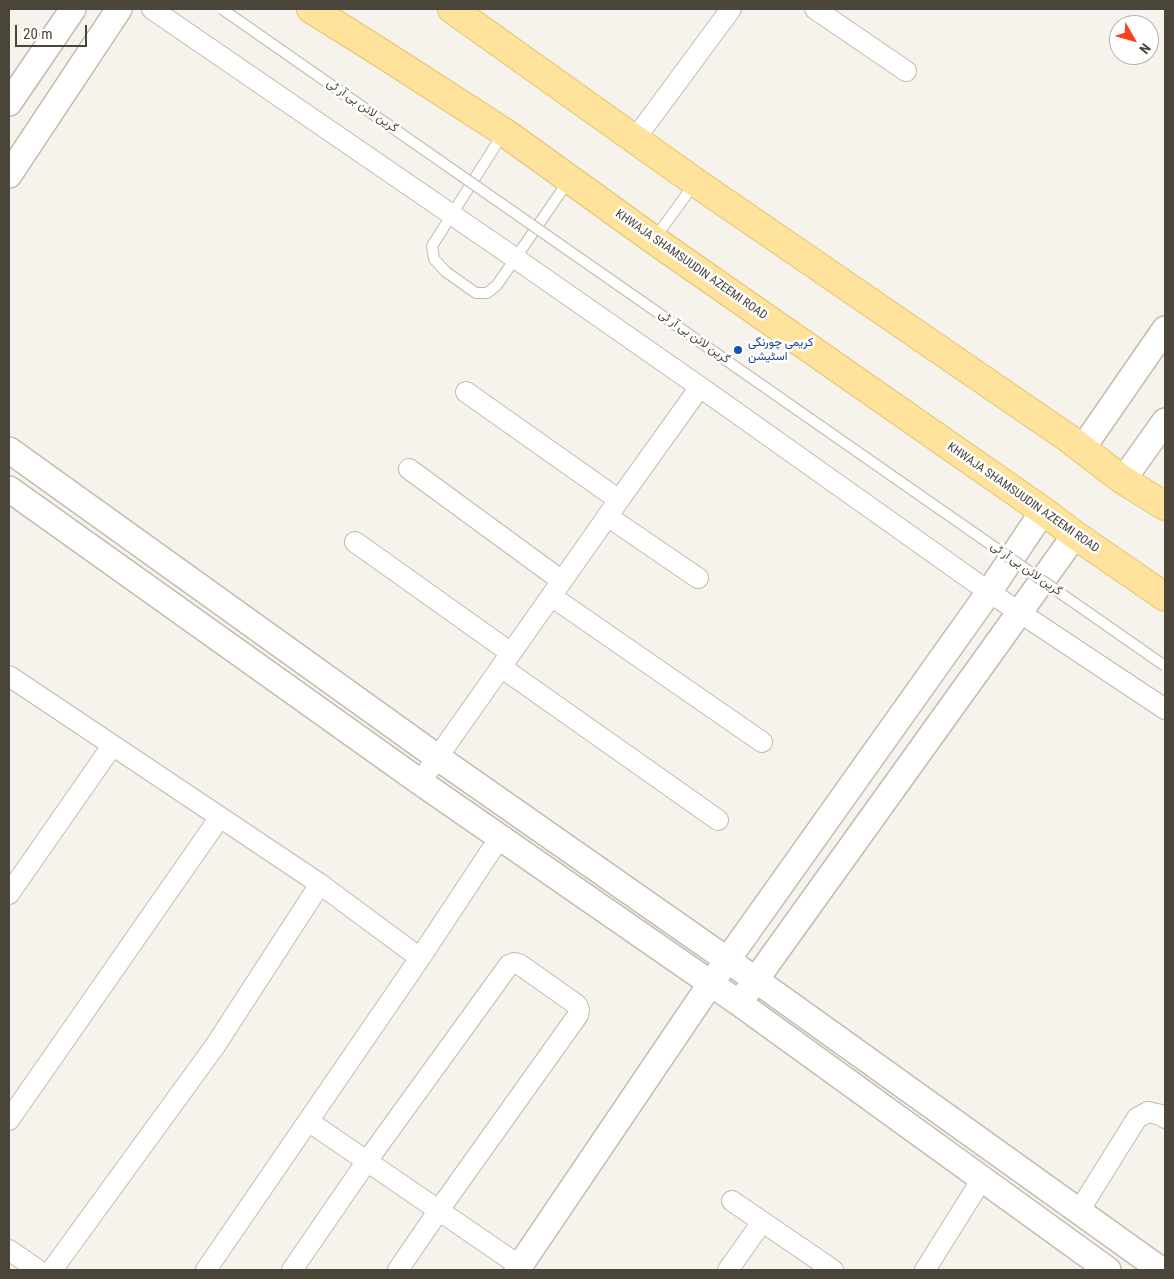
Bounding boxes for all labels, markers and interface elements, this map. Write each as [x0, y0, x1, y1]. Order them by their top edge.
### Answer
scale bar [18, 15, 90, 47]
north arrow [1109, 15, 1159, 65]
text: 20 m [23, 25, 53, 43]
text: N [1136, 40, 1154, 57]
street label: گرین لائن بی آر ٹی [324, 76, 400, 136]
street label: KHWAJA SHAMSUUDIN AZEEMI ROAD [612, 207, 770, 323]
street label: گرین لائن بی آر ٹی [656, 307, 732, 367]
place label: کریمی چورنگی اسٹیشن [748, 336, 813, 364]
marker: کریمی چورنگی اسٹیشن [732, 344, 744, 356]
street label: KHWAJA SHAMSUUDIN AZEEMI ROAD [944, 440, 1102, 556]
street label: گرین لائن بی آر ٹی [988, 539, 1064, 599]

